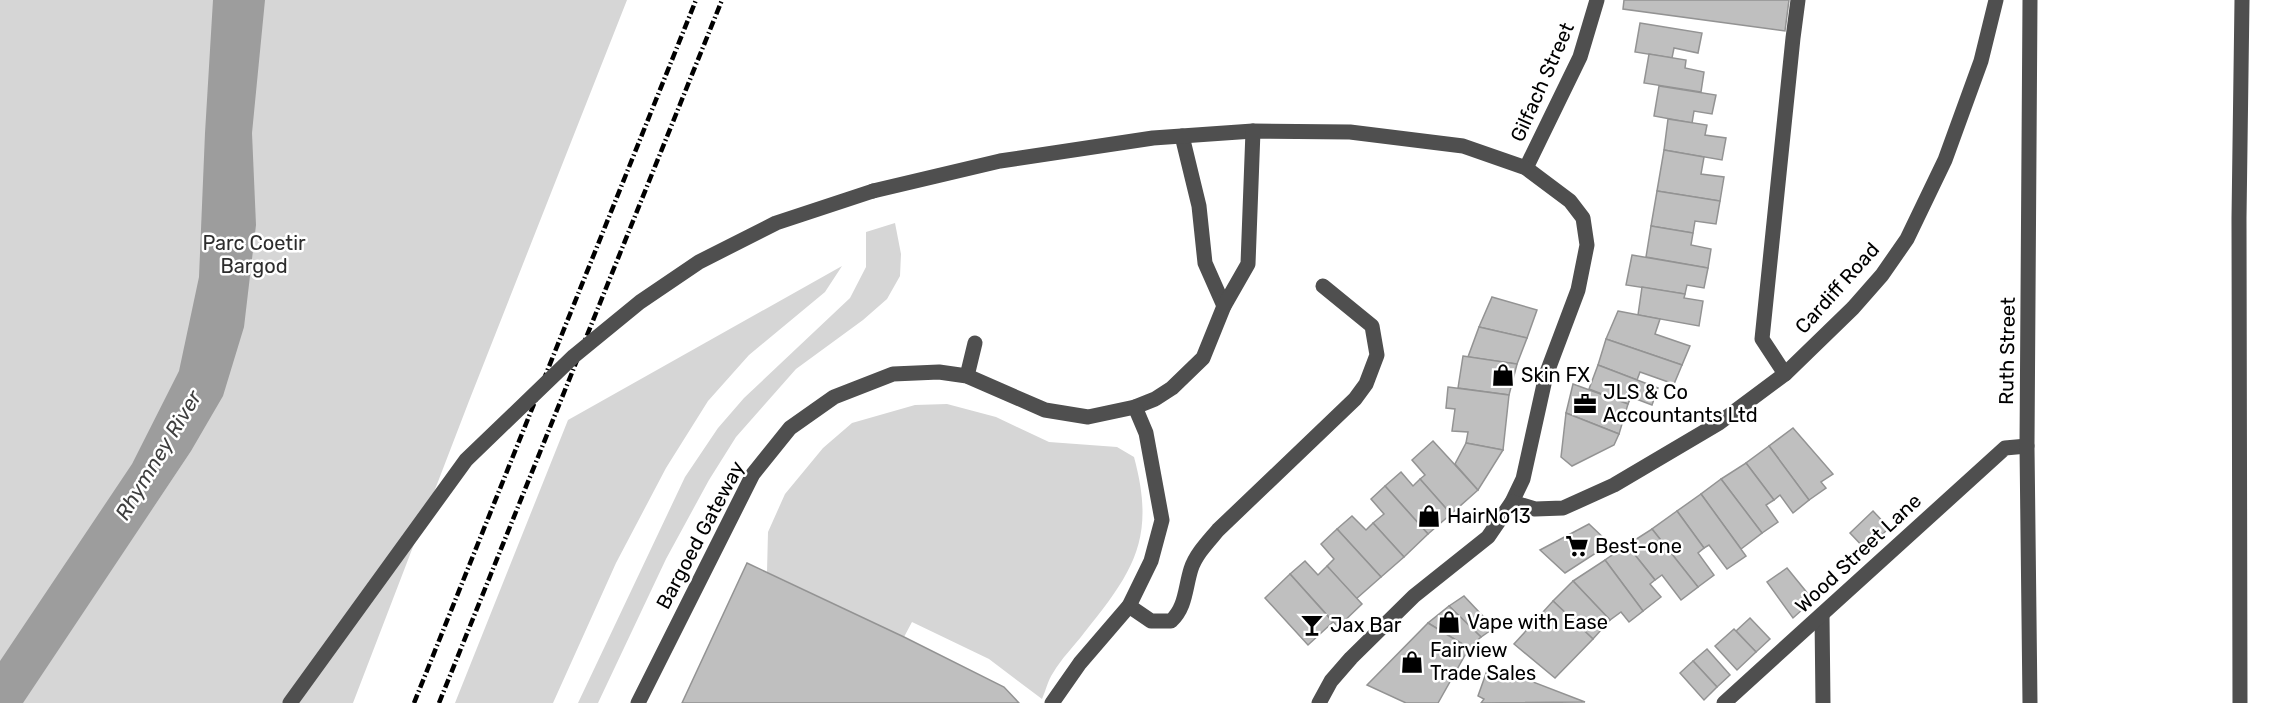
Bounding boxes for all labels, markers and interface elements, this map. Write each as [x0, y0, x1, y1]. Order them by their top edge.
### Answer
street label: Gilfach Street [1505, 19, 1579, 145]
park label: Parc Coetir Bargod [202, 231, 306, 278]
street label: Cardiff Road [1790, 238, 1884, 338]
street label: Ruth Street [1994, 297, 2020, 405]
shop icon: Skin FX [1490, 362, 1516, 388]
place label: Skin FX [1521, 363, 1590, 387]
place label: JLS & Co Accountants Ltd [1603, 380, 1758, 427]
water label: Rhymney River [110, 385, 207, 524]
office icon: JLS & Co Accountants Ltd [1572, 391, 1598, 417]
street label: Bargoed Gateway [651, 457, 749, 613]
street label: Wood Street Lane [1790, 488, 1926, 618]
shop icon: HairNo13 [1416, 503, 1442, 529]
place label: HairNo13 [1447, 504, 1531, 528]
supermarket icon: Best-one [1564, 533, 1590, 559]
place label: Best-one [1595, 534, 1682, 558]
shop icon: Vape with Ease [1436, 609, 1462, 635]
place label: Vape with Ease [1467, 610, 1608, 634]
bar icon: Jax Bar [1299, 612, 1325, 638]
place label: Jax Bar [1330, 613, 1402, 637]
place label: Fairview Trade Sales [1430, 638, 1536, 685]
shop icon: Fairview Trade Sales [1399, 649, 1425, 675]

